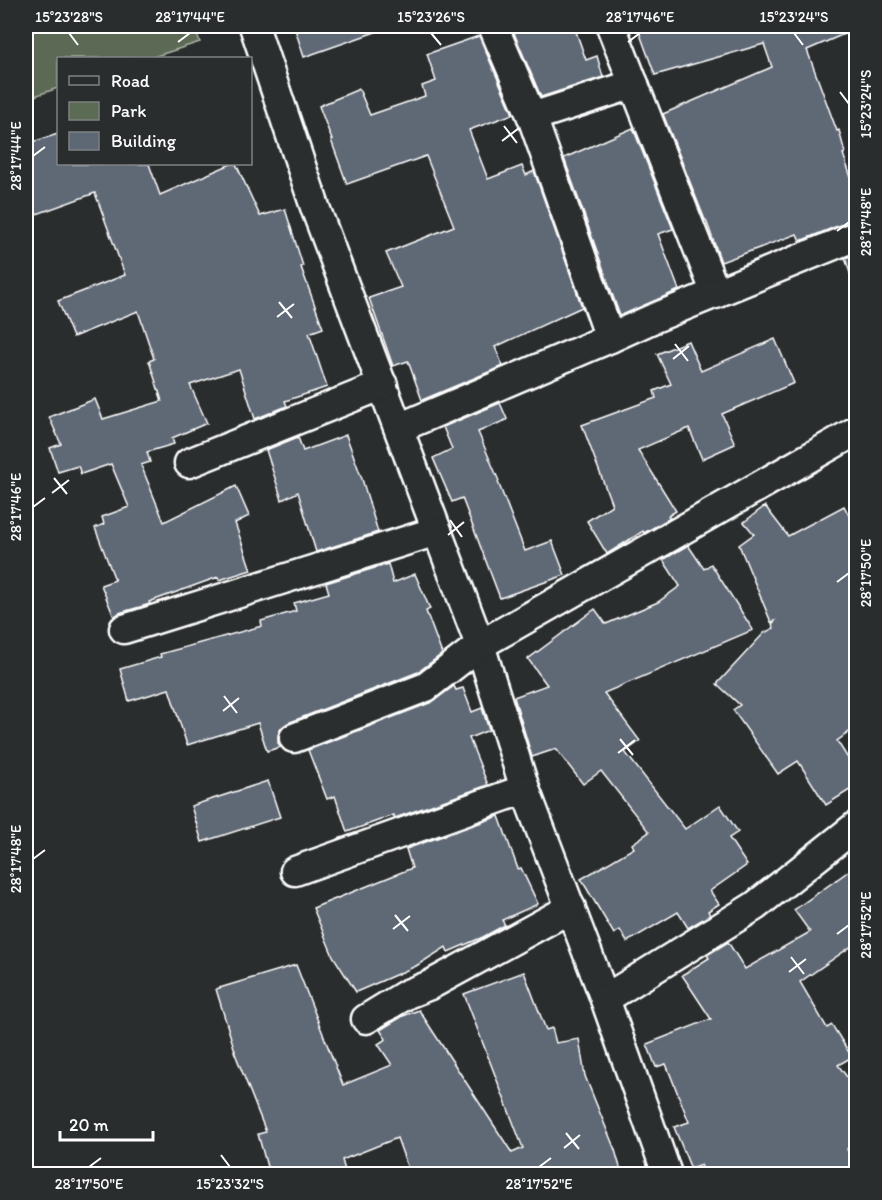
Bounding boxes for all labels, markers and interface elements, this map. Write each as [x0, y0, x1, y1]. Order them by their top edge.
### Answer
text: 15°23'28"S [35, 8, 103, 26]
text: 28°17'44"E [155, 8, 225, 26]
text: 15°23'26"S [397, 8, 465, 26]
text: 28°17'46"E [606, 8, 674, 26]
text: 15°23'24"S [760, 8, 828, 26]
legend [57, 57, 252, 165]
text: Road [111, 70, 150, 92]
text: 15°23'24"S [857, 70, 875, 138]
text: Park [111, 100, 146, 122]
text: 28°17'44"E [7, 121, 25, 191]
text: Building [111, 130, 177, 152]
text: 28°17'48"E [857, 188, 875, 256]
text: 28°17'46"E [7, 473, 25, 541]
text: 28°17'50"E [857, 539, 875, 607]
text: 28°17'48"E [7, 825, 25, 893]
text: 28°17'52"E [857, 891, 875, 959]
scale bar [60, 1104, 153, 1142]
text: 20 m [69, 1114, 109, 1136]
text: 28°17'50"E [55, 1175, 123, 1193]
text: 15°23'32"S [196, 1175, 264, 1193]
text: 28°17'52"E [505, 1175, 573, 1193]

